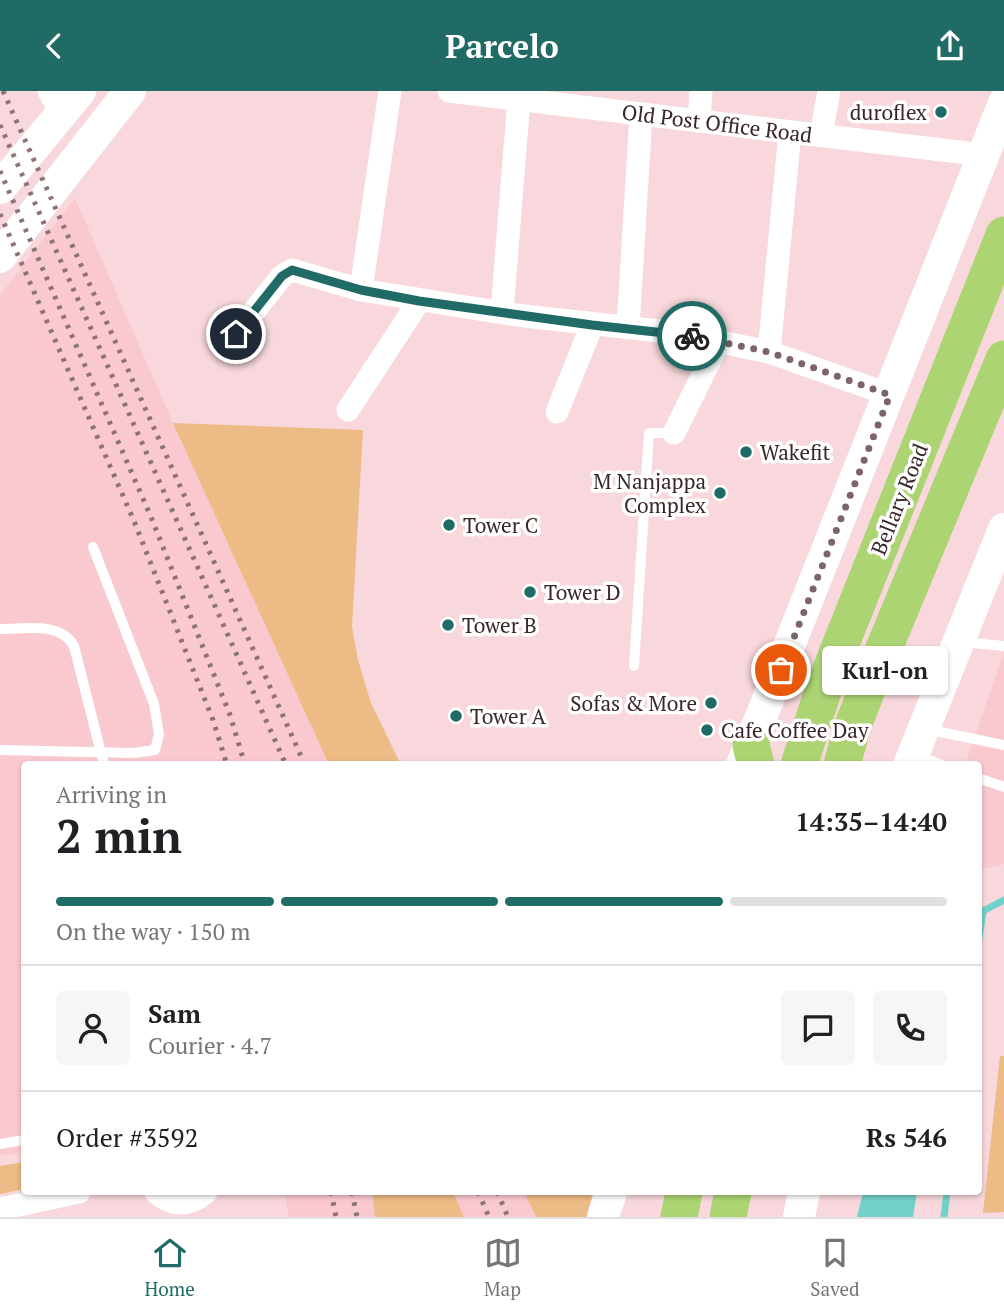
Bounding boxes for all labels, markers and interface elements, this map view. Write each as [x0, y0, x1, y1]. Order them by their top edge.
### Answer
text: Parcelo [445, 25, 559, 67]
icon: back [35, 27, 73, 65]
icon: share [931, 27, 969, 65]
street label: Old Post Office Road [620, 97, 814, 149]
place label: duroflex [850, 98, 927, 126]
marker: duroflex [933, 104, 949, 120]
courier [657, 301, 727, 371]
pin [206, 304, 266, 364]
icon: home [217, 315, 255, 353]
icon: bike [673, 317, 711, 355]
place label: Wakefit [760, 438, 831, 466]
street label: Bellary Road [864, 439, 934, 559]
marker: Wakefit [738, 444, 754, 460]
place label: M Nanjappa Complex [593, 467, 706, 519]
marker: M Nanjappa Complex [712, 485, 728, 501]
place label: Tower C [463, 511, 538, 539]
marker: Tower C [441, 517, 457, 533]
place label: Tower D [544, 578, 621, 606]
marker: Tower D [522, 584, 538, 600]
place label: Tower B [462, 611, 537, 639]
marker: Tower B [440, 617, 456, 633]
pin [751, 640, 811, 700]
callout: Kurl-on [823, 645, 949, 695]
icon: bag [762, 651, 800, 689]
text: Kurl-on [842, 655, 928, 686]
place label: Sofas & More [570, 689, 697, 717]
marker: Sofas & More [703, 695, 719, 711]
place label: Tower A [470, 702, 546, 730]
marker: Tower A [448, 708, 464, 724]
place label: Cafe Coffee Day [721, 716, 869, 744]
marker: Cafe Coffee Day [699, 722, 715, 738]
text: Arriving in [56, 779, 167, 810]
text: 14:35–14:40 [795, 804, 947, 838]
text: 2 min [56, 805, 182, 866]
text: On the way · 150 m [56, 916, 250, 947]
button: person [56, 991, 130, 1065]
button: chat [781, 991, 855, 1065]
button: phone [873, 991, 947, 1065]
text: Sam [148, 996, 201, 1030]
text: Courier · 4.7 [148, 1030, 272, 1061]
text: Order #3592 [56, 1120, 198, 1154]
text: Rs 546 [866, 1120, 947, 1154]
tab: Home [144, 1234, 195, 1301]
tab: Map [484, 1234, 522, 1301]
tab: Saved [810, 1234, 860, 1301]

